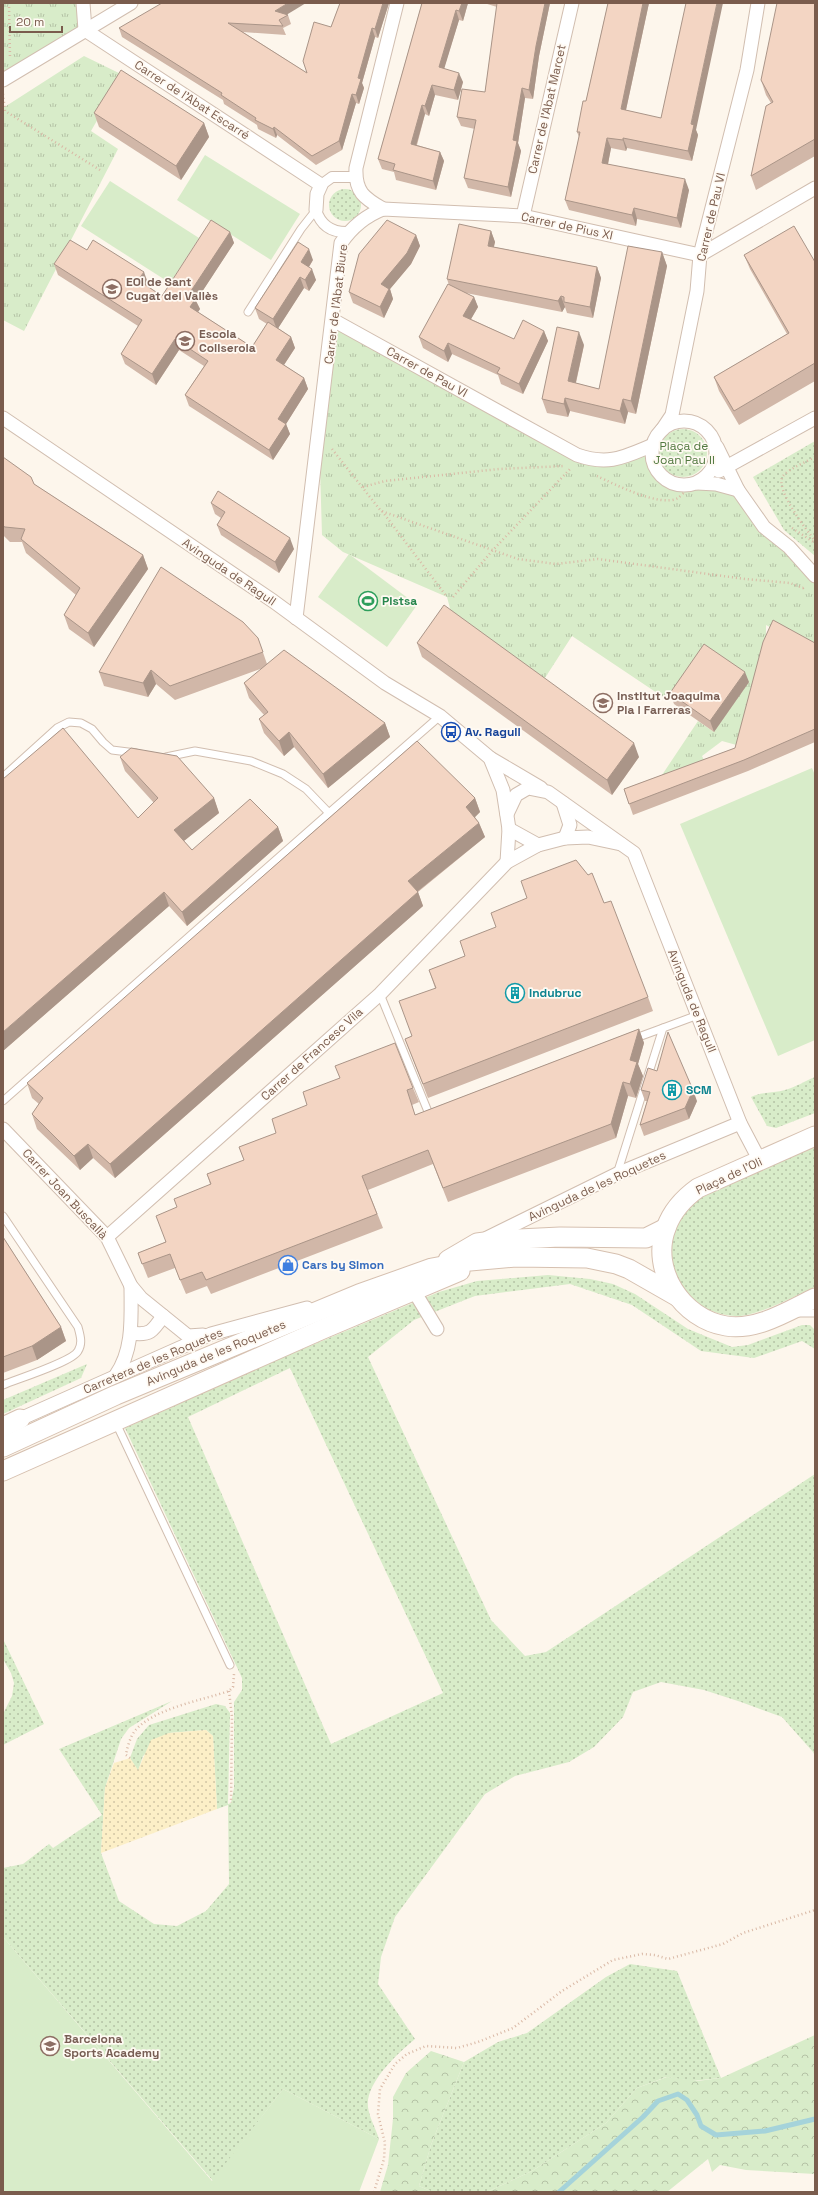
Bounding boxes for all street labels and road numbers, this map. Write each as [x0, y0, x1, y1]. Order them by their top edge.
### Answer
street label: Carrer de l'Abat Marcet [524, 43, 570, 175]
street label: Carrer de l'Abat Escarré [131, 57, 253, 143]
street label: Carrer de Pau VI [693, 171, 729, 263]
street label: Carrer de Pius XI [520, 208, 614, 244]
street label: Carrer de l'Abat Biure [321, 243, 351, 365]
street label: Carrer de Pau VI [384, 343, 470, 401]
street label: Avinguda de Ragull [179, 535, 279, 609]
street label: Avinguda de Ragull [664, 947, 720, 1055]
street label: Carrer de Francesc Vila [258, 1004, 366, 1104]
street label: Carrer Joan Buscallà [19, 1145, 111, 1243]
street label: Avinguda de les Roquetes [526, 1147, 668, 1225]
street label: Plaça de l'Oli [693, 1154, 765, 1198]
street label: Avinguda de les Roquetes [144, 1316, 288, 1390]
street label: Carretera de les Roquetes [81, 1324, 225, 1398]

